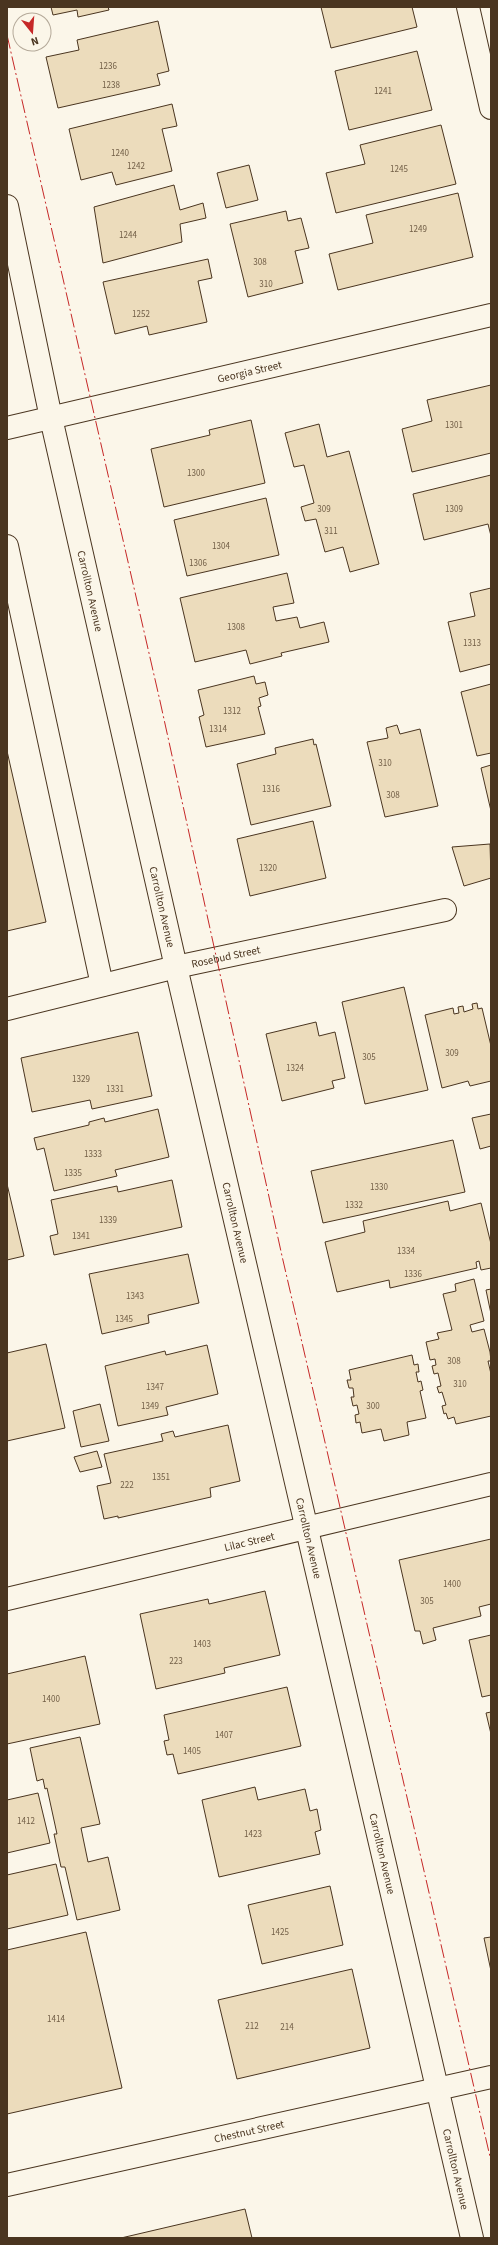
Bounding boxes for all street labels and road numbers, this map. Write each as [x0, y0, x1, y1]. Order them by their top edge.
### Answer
street label: Georgia Street [216, 357, 284, 387]
street label: Carrollton Avenue [73, 549, 107, 634]
street label: Carrollton Avenue [145, 865, 178, 950]
street label: Rosebud Street [190, 942, 262, 972]
street label: Carrollton Avenue [218, 1181, 252, 1265]
street label: Carrollton Avenue [292, 1496, 325, 1581]
street label: Lilac Street [223, 1529, 276, 1555]
street label: Carrollton Avenue [365, 1812, 399, 1896]
street label: Chestnut Street [213, 2116, 286, 2147]
street label: Carrollton Avenue [439, 2127, 472, 2212]

